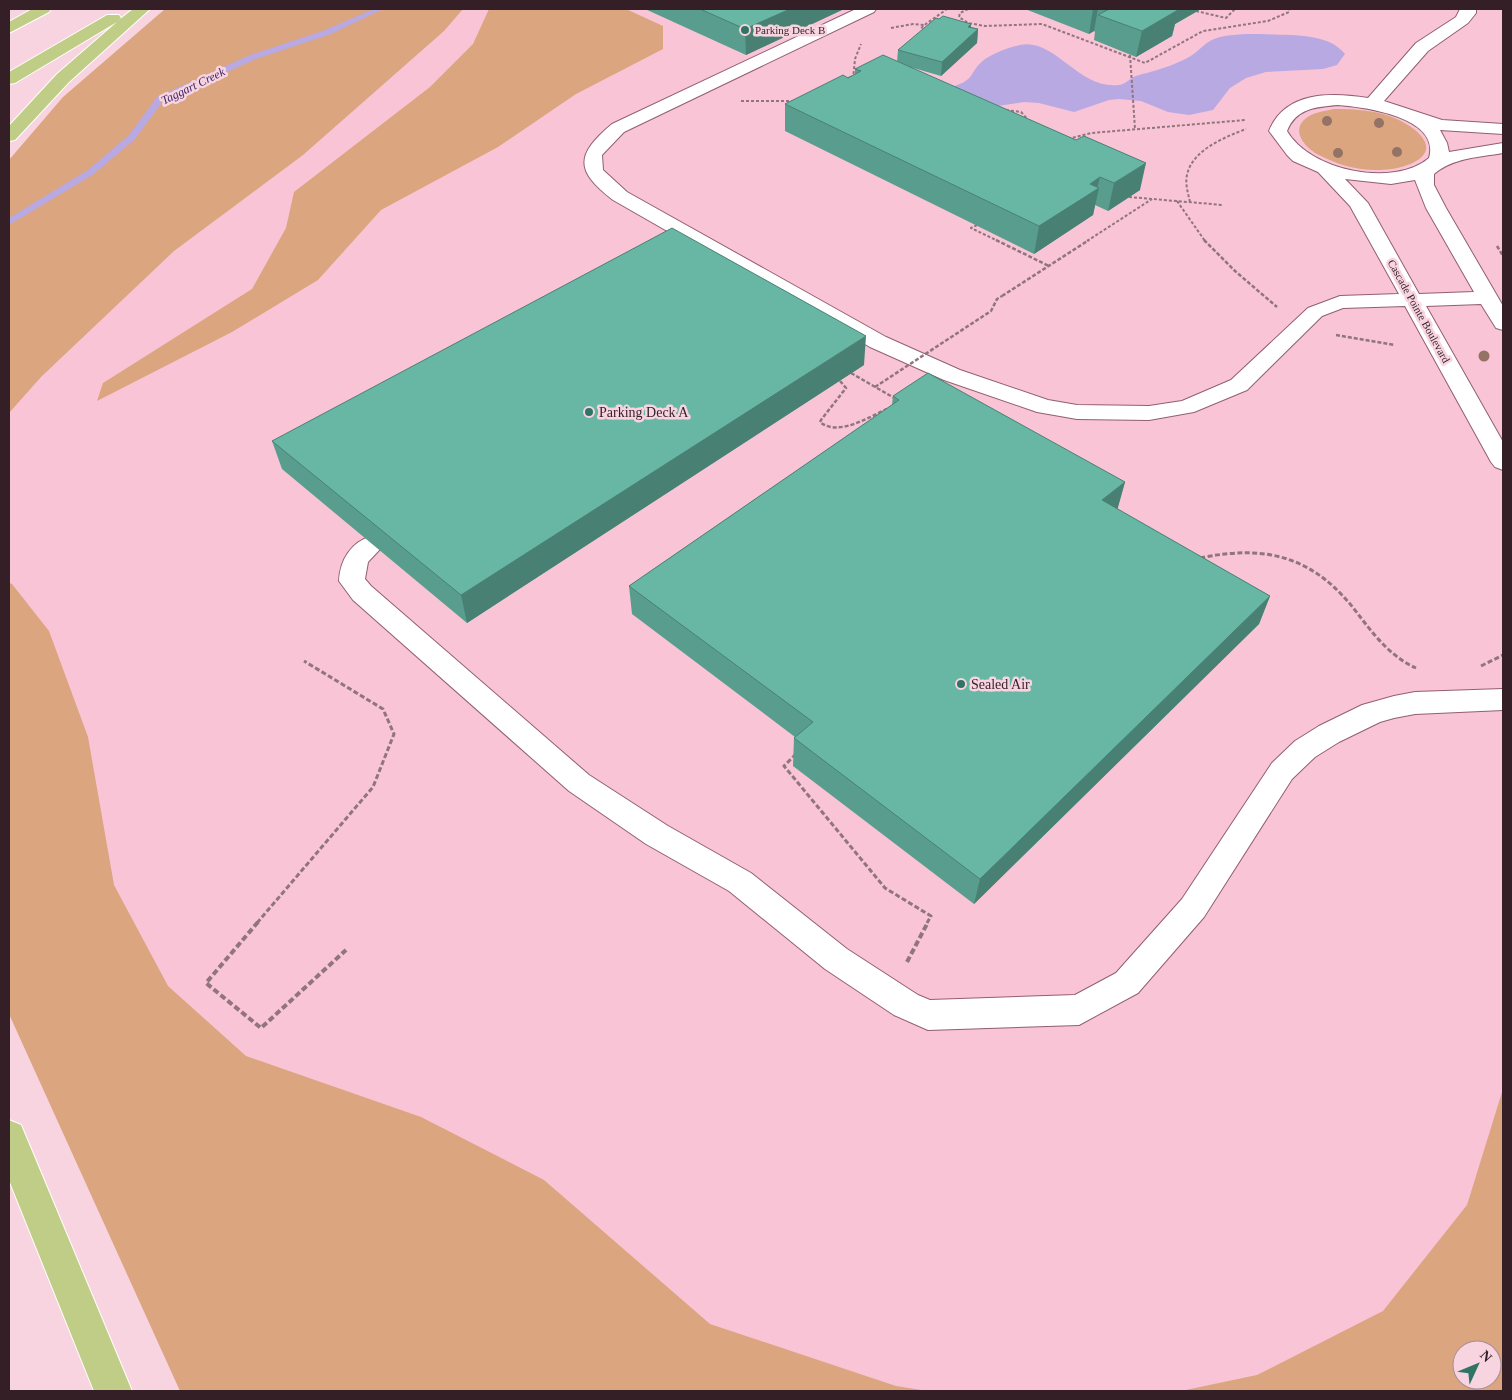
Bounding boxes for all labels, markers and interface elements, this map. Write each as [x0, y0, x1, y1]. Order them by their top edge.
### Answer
marker: Parking Deck B [739, 24, 751, 36]
place label: Parking Deck B [755, 24, 825, 36]
water label: Taggart Creek [159, 64, 228, 107]
street label: Cascade Pointe Boulevard [1386, 257, 1453, 365]
place label: Parking Deck A [599, 405, 689, 420]
marker: Parking Deck A [583, 406, 595, 418]
place label: Sealed Air [971, 677, 1030, 692]
marker: Sealed Air [955, 678, 967, 690]
north arrow [1452, 1340, 1502, 1390]
text: N [1477, 1347, 1495, 1365]

